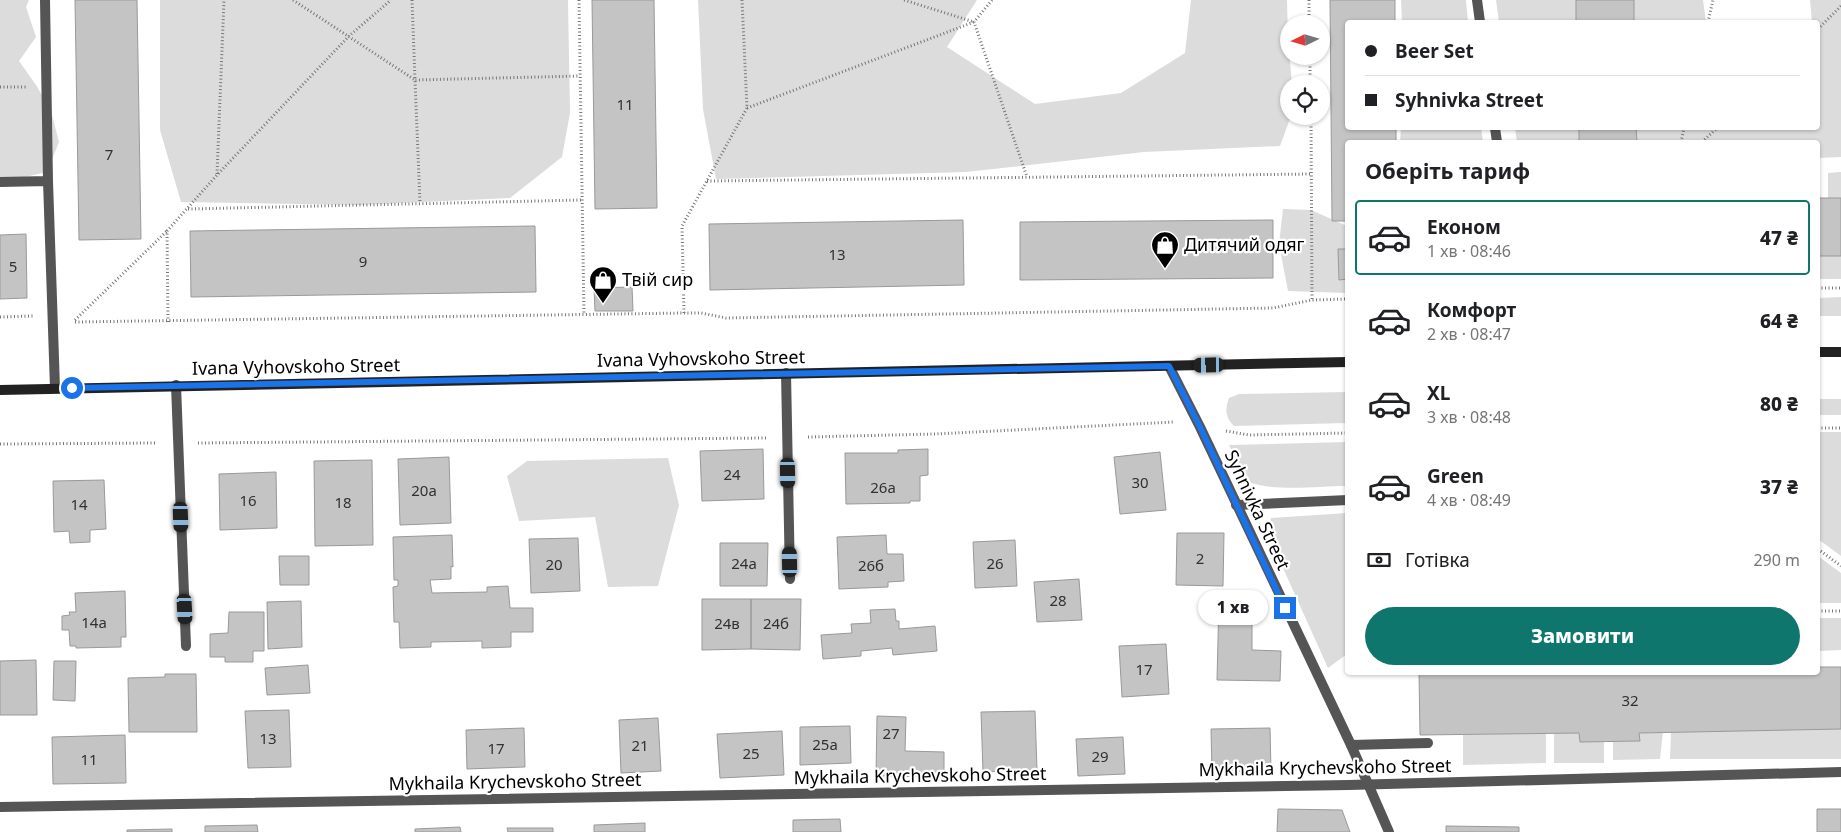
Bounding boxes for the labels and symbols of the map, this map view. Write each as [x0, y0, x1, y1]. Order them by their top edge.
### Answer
north arrow [1280, 15, 1330, 65]
house number: 11 [616, 94, 634, 114]
house number: 7 [105, 144, 113, 164]
shop icon: Дитячий одяг [1150, 230, 1180, 269]
place label: Дитячий одяг [1184, 232, 1305, 256]
house number: 13 [828, 244, 846, 264]
house number: 9 [359, 251, 367, 271]
house number: 5 [9, 256, 17, 276]
shop icon: Твій сир [588, 265, 618, 304]
place label: Твій сир [622, 267, 693, 291]
street label: Ivana Vyhovskoho Street [597, 344, 806, 372]
street label: Ivana Vyhovskoho Street [192, 352, 401, 380]
car [1193, 357, 1224, 373]
route start [61, 377, 83, 399]
street label: Syhnivka Street [1220, 446, 1296, 574]
car [780, 458, 795, 488]
house number: 24 [723, 464, 741, 484]
house number: 30 [1131, 472, 1149, 492]
house number: 26а [870, 477, 896, 497]
house number: 20а [411, 480, 437, 500]
house number: 16 [239, 490, 257, 510]
house number: 18 [334, 492, 352, 512]
house number: 14 [70, 494, 88, 514]
car [172, 502, 189, 532]
car [782, 547, 797, 577]
house number: 2 [1196, 548, 1204, 568]
house number: 24а [731, 553, 757, 573]
house number: 26 [986, 553, 1004, 573]
house number: 20 [545, 554, 563, 574]
house number: 26б [858, 555, 884, 575]
house number: 28 [1049, 590, 1067, 610]
callout: 1 хв [1198, 590, 1268, 626]
car [176, 594, 193, 624]
route end [1274, 597, 1296, 619]
house number: 14а [81, 612, 107, 632]
house number: 24в [714, 613, 740, 633]
house number: 24б [763, 613, 789, 633]
house number: 17 [1135, 659, 1153, 679]
house number: 32 [1621, 690, 1639, 710]
house number: 27 [882, 723, 900, 743]
house number: 13 [259, 728, 277, 748]
house number: 25а [812, 734, 838, 754]
house number: 21 [631, 735, 649, 755]
house number: 17 [487, 738, 505, 758]
house number: 25 [742, 743, 760, 763]
house number: 29 [1091, 746, 1109, 766]
house number: 11 [80, 749, 98, 769]
street label: Mykhaila Krychevskoho Street [1198, 753, 1452, 781]
street label: Mykhaila Krychevskoho Street [793, 761, 1047, 789]
street label: Mykhaila Krychevskoho Street [388, 767, 642, 795]

